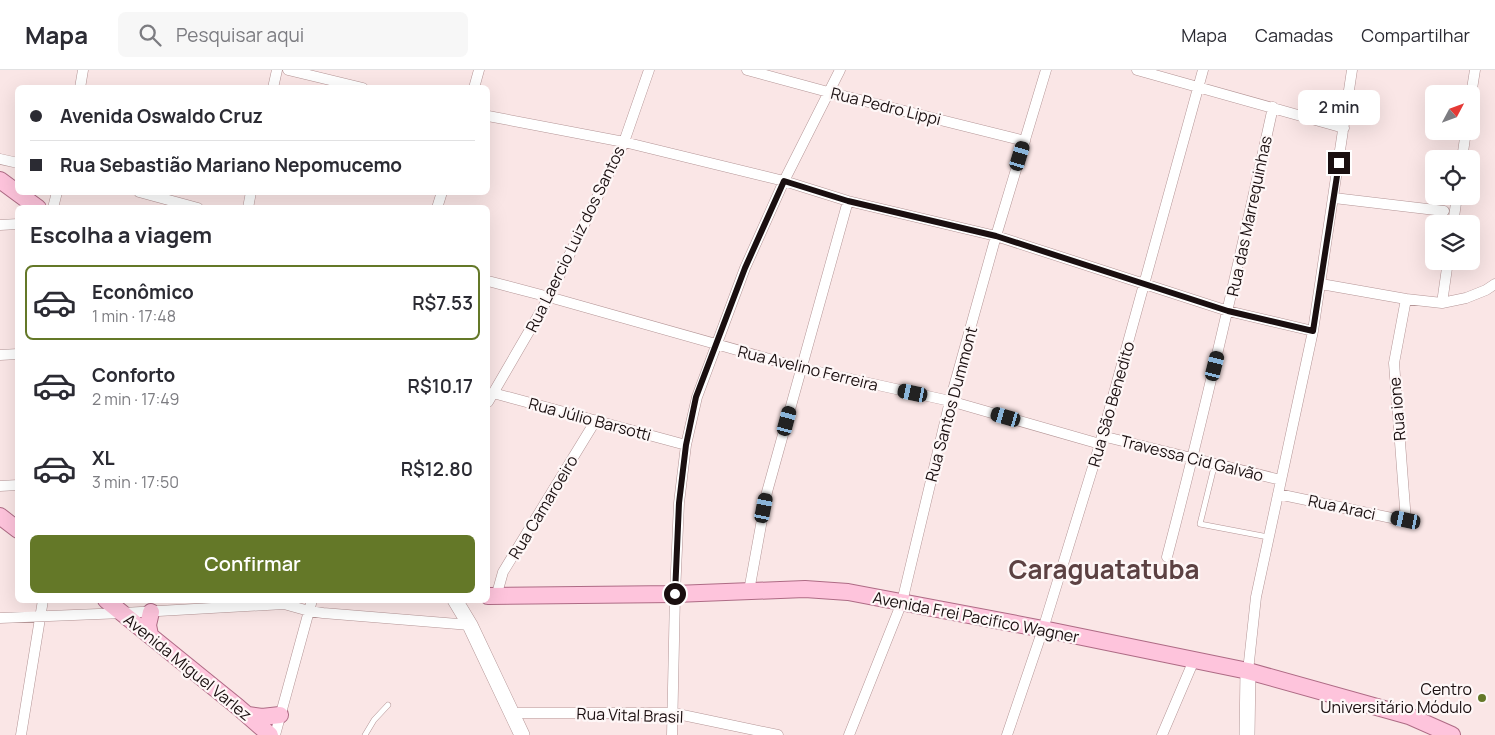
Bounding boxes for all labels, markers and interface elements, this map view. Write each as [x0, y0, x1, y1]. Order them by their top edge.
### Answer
search box [118, 12, 468, 57]
text: Mapa [25, 18, 88, 51]
icon: search [136, 21, 164, 49]
text: Pesquisar aqui [176, 22, 304, 48]
text: Mapa [1181, 23, 1227, 47]
text: Camadas [1255, 23, 1333, 47]
text: Compartilhar [1361, 23, 1470, 47]
street label: Rua Pedro Lippi [829, 82, 943, 130]
north arrow [1425, 85, 1480, 140]
map controls [1425, 85, 1480, 270]
callout: 2 min [1298, 91, 1380, 126]
text: 2 min [1319, 96, 1359, 118]
text: Avenida Oswaldo Cruz [60, 103, 263, 129]
street label: Rua das Marrequinhas [1221, 134, 1277, 298]
car [1008, 139, 1031, 173]
street label: Rua Laercio Luiz dos Santos [520, 142, 630, 336]
button: locate [1425, 150, 1480, 205]
text: Rua Sebastião Mariano Nepomucemo [60, 152, 402, 178]
route end [1328, 152, 1350, 174]
button: layers [1425, 215, 1480, 270]
text: Escolha a viagem [30, 220, 212, 250]
text: Econômico [92, 279, 194, 305]
icon: car [32, 280, 77, 325]
text: R$7.53 [412, 290, 473, 316]
text: 1 min · 17:48 [92, 305, 176, 327]
street label: Rua Santos Dummont [920, 324, 982, 484]
street label: Rua São Benedito [1083, 339, 1139, 469]
street label: Rua Avelino Ferreira [736, 340, 880, 396]
car [1204, 350, 1225, 382]
text: Conforto [92, 362, 175, 388]
icon: car [32, 363, 77, 408]
text: R$10.17 [408, 373, 473, 399]
street label: Rua ione [1383, 376, 1411, 442]
car [896, 383, 929, 403]
text: 2 min · 17:49 [92, 388, 179, 410]
street label: Rua Júlio Barsotti [526, 392, 654, 446]
car [775, 405, 798, 437]
car [989, 406, 1022, 428]
street label: Travessa Cid Galvão [1118, 430, 1266, 486]
text: XL [92, 445, 115, 471]
icon: car [32, 446, 77, 491]
street label: Rua Camaroeiro [503, 451, 583, 563]
text: R$12.80 [401, 456, 473, 482]
text: 3 min · 17:50 [92, 471, 179, 493]
street label: Rua Araci [1306, 489, 1378, 525]
car [753, 492, 774, 524]
car [1389, 510, 1422, 530]
button: Confirmar [30, 535, 475, 593]
district label: Caraguatatuba [1008, 551, 1200, 587]
route start [664, 583, 686, 605]
street label: Avenida Frei Pacifico Wagner [871, 586, 1081, 648]
street label: Avenida Miguel Varlez [119, 608, 257, 726]
place label: Centro Universitário Módulo [1320, 678, 1472, 718]
marker: Centro Universitário Módulo [1476, 692, 1488, 704]
street label: Rua Vital Brasil [576, 702, 684, 728]

